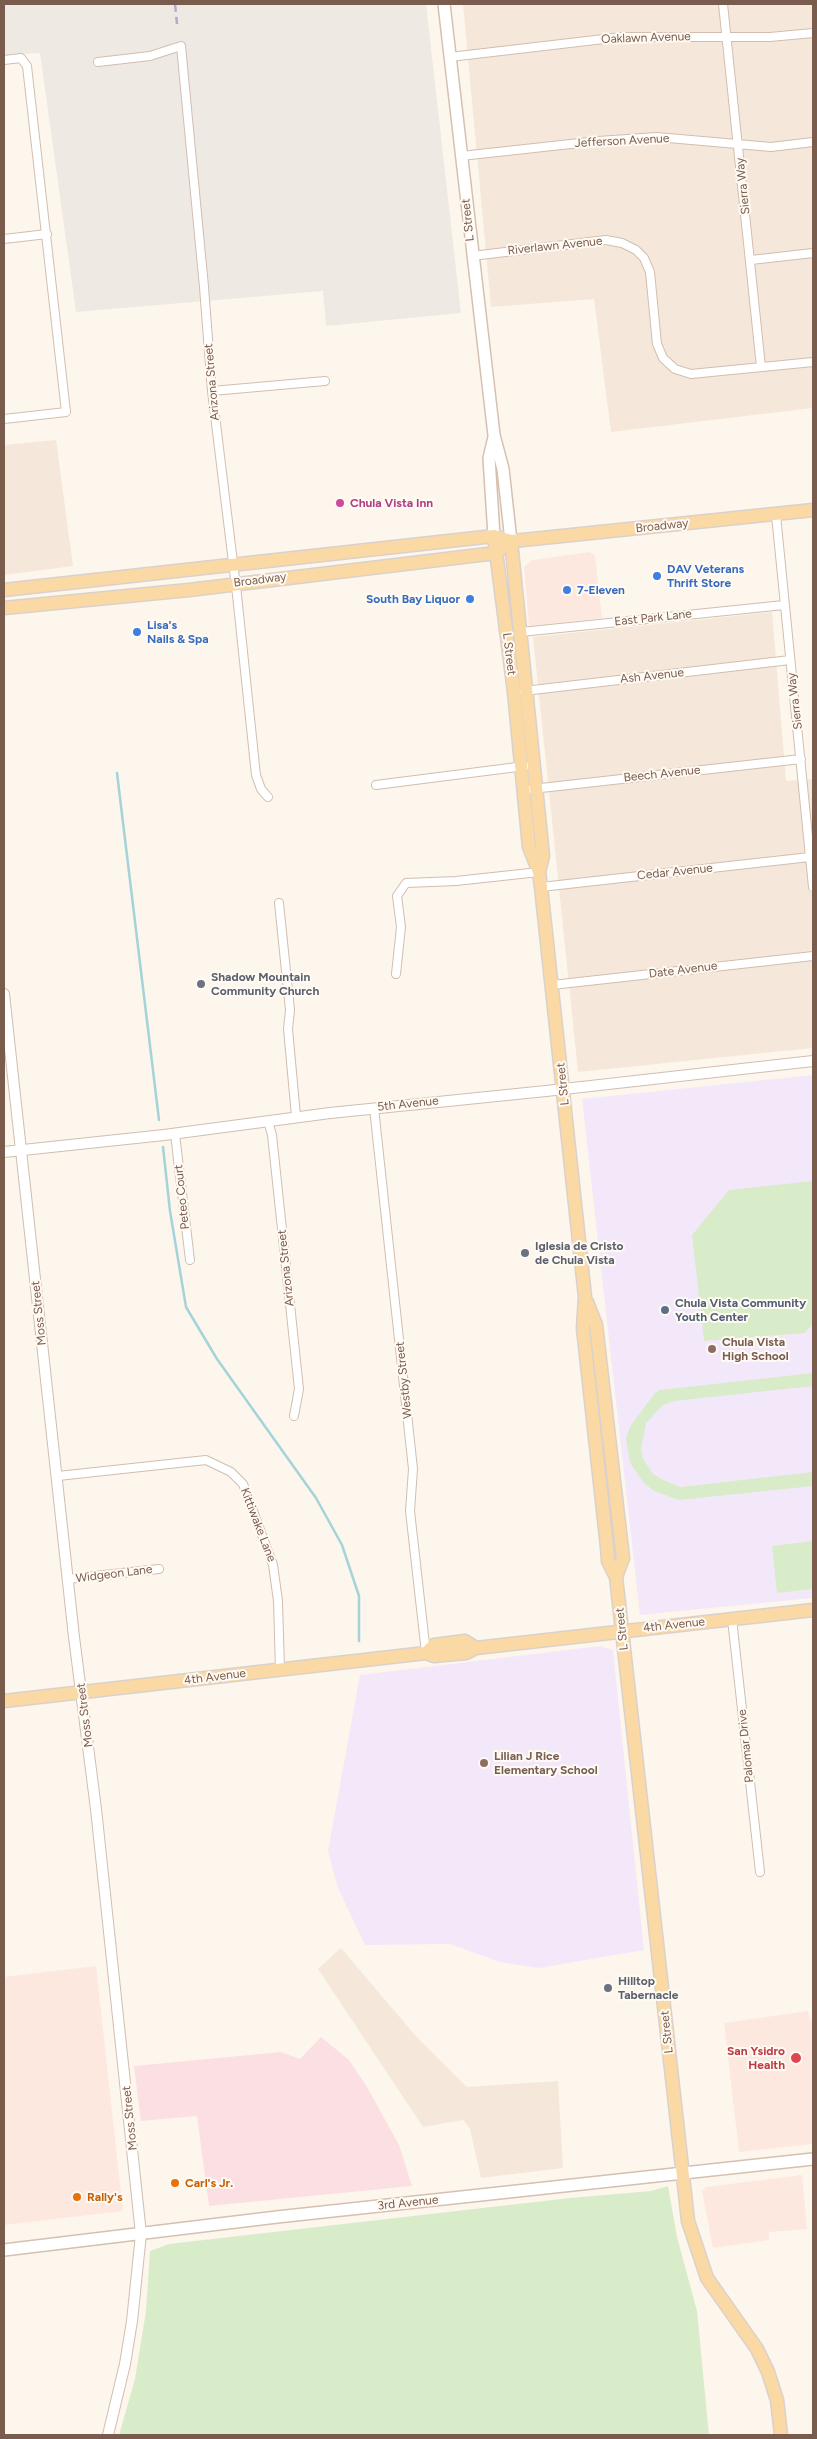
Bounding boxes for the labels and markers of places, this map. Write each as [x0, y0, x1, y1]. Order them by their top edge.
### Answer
place label: Chula Vista Inn [350, 496, 433, 510]
marker: Chula Vista Inn [334, 497, 346, 509]
place label: DAV Veterans Thrift Store [667, 562, 744, 590]
marker: DAV Veterans Thrift Store [651, 570, 663, 582]
place label: 7-Eleven [577, 583, 625, 597]
marker: 7-Eleven [561, 584, 573, 596]
place label: South Bay Liquor [366, 592, 460, 606]
marker: South Bay Liquor [464, 593, 476, 605]
place label: Lisa's Nails & Spa [147, 618, 209, 646]
marker: Lisa's Nails & Spa [131, 626, 143, 638]
place label: Shadow Mountain Community Church [211, 970, 319, 998]
marker: Shadow Mountain Community Church [195, 978, 207, 990]
place label: Iglesia de Cristo de Chula Vista [535, 1239, 624, 1267]
marker: Iglesia de Cristo de Chula Vista [519, 1247, 531, 1259]
place label: Chula Vista Community Youth Center [675, 1296, 806, 1324]
marker: Chula Vista Community Youth Center [659, 1304, 671, 1316]
place label: Chula Vista High School [722, 1335, 789, 1363]
marker: Chula Vista High School [706, 1343, 718, 1355]
place label: Lilian J Rice Elementary School [494, 1749, 598, 1777]
marker: Lilian J Rice Elementary School [478, 1757, 490, 1769]
place label: Hilltop Tabernacle [618, 1974, 678, 2002]
marker: Hilltop Tabernacle [602, 1982, 614, 1994]
place label: San Ysidro Health [727, 2044, 785, 2072]
marker: San Ysidro Health [789, 2051, 803, 2065]
place label: Carl's Jr. [185, 2176, 233, 2190]
marker: Carl's Jr. [169, 2177, 181, 2189]
place label: Rally's [87, 2190, 122, 2204]
marker: Rally's [71, 2191, 83, 2203]

